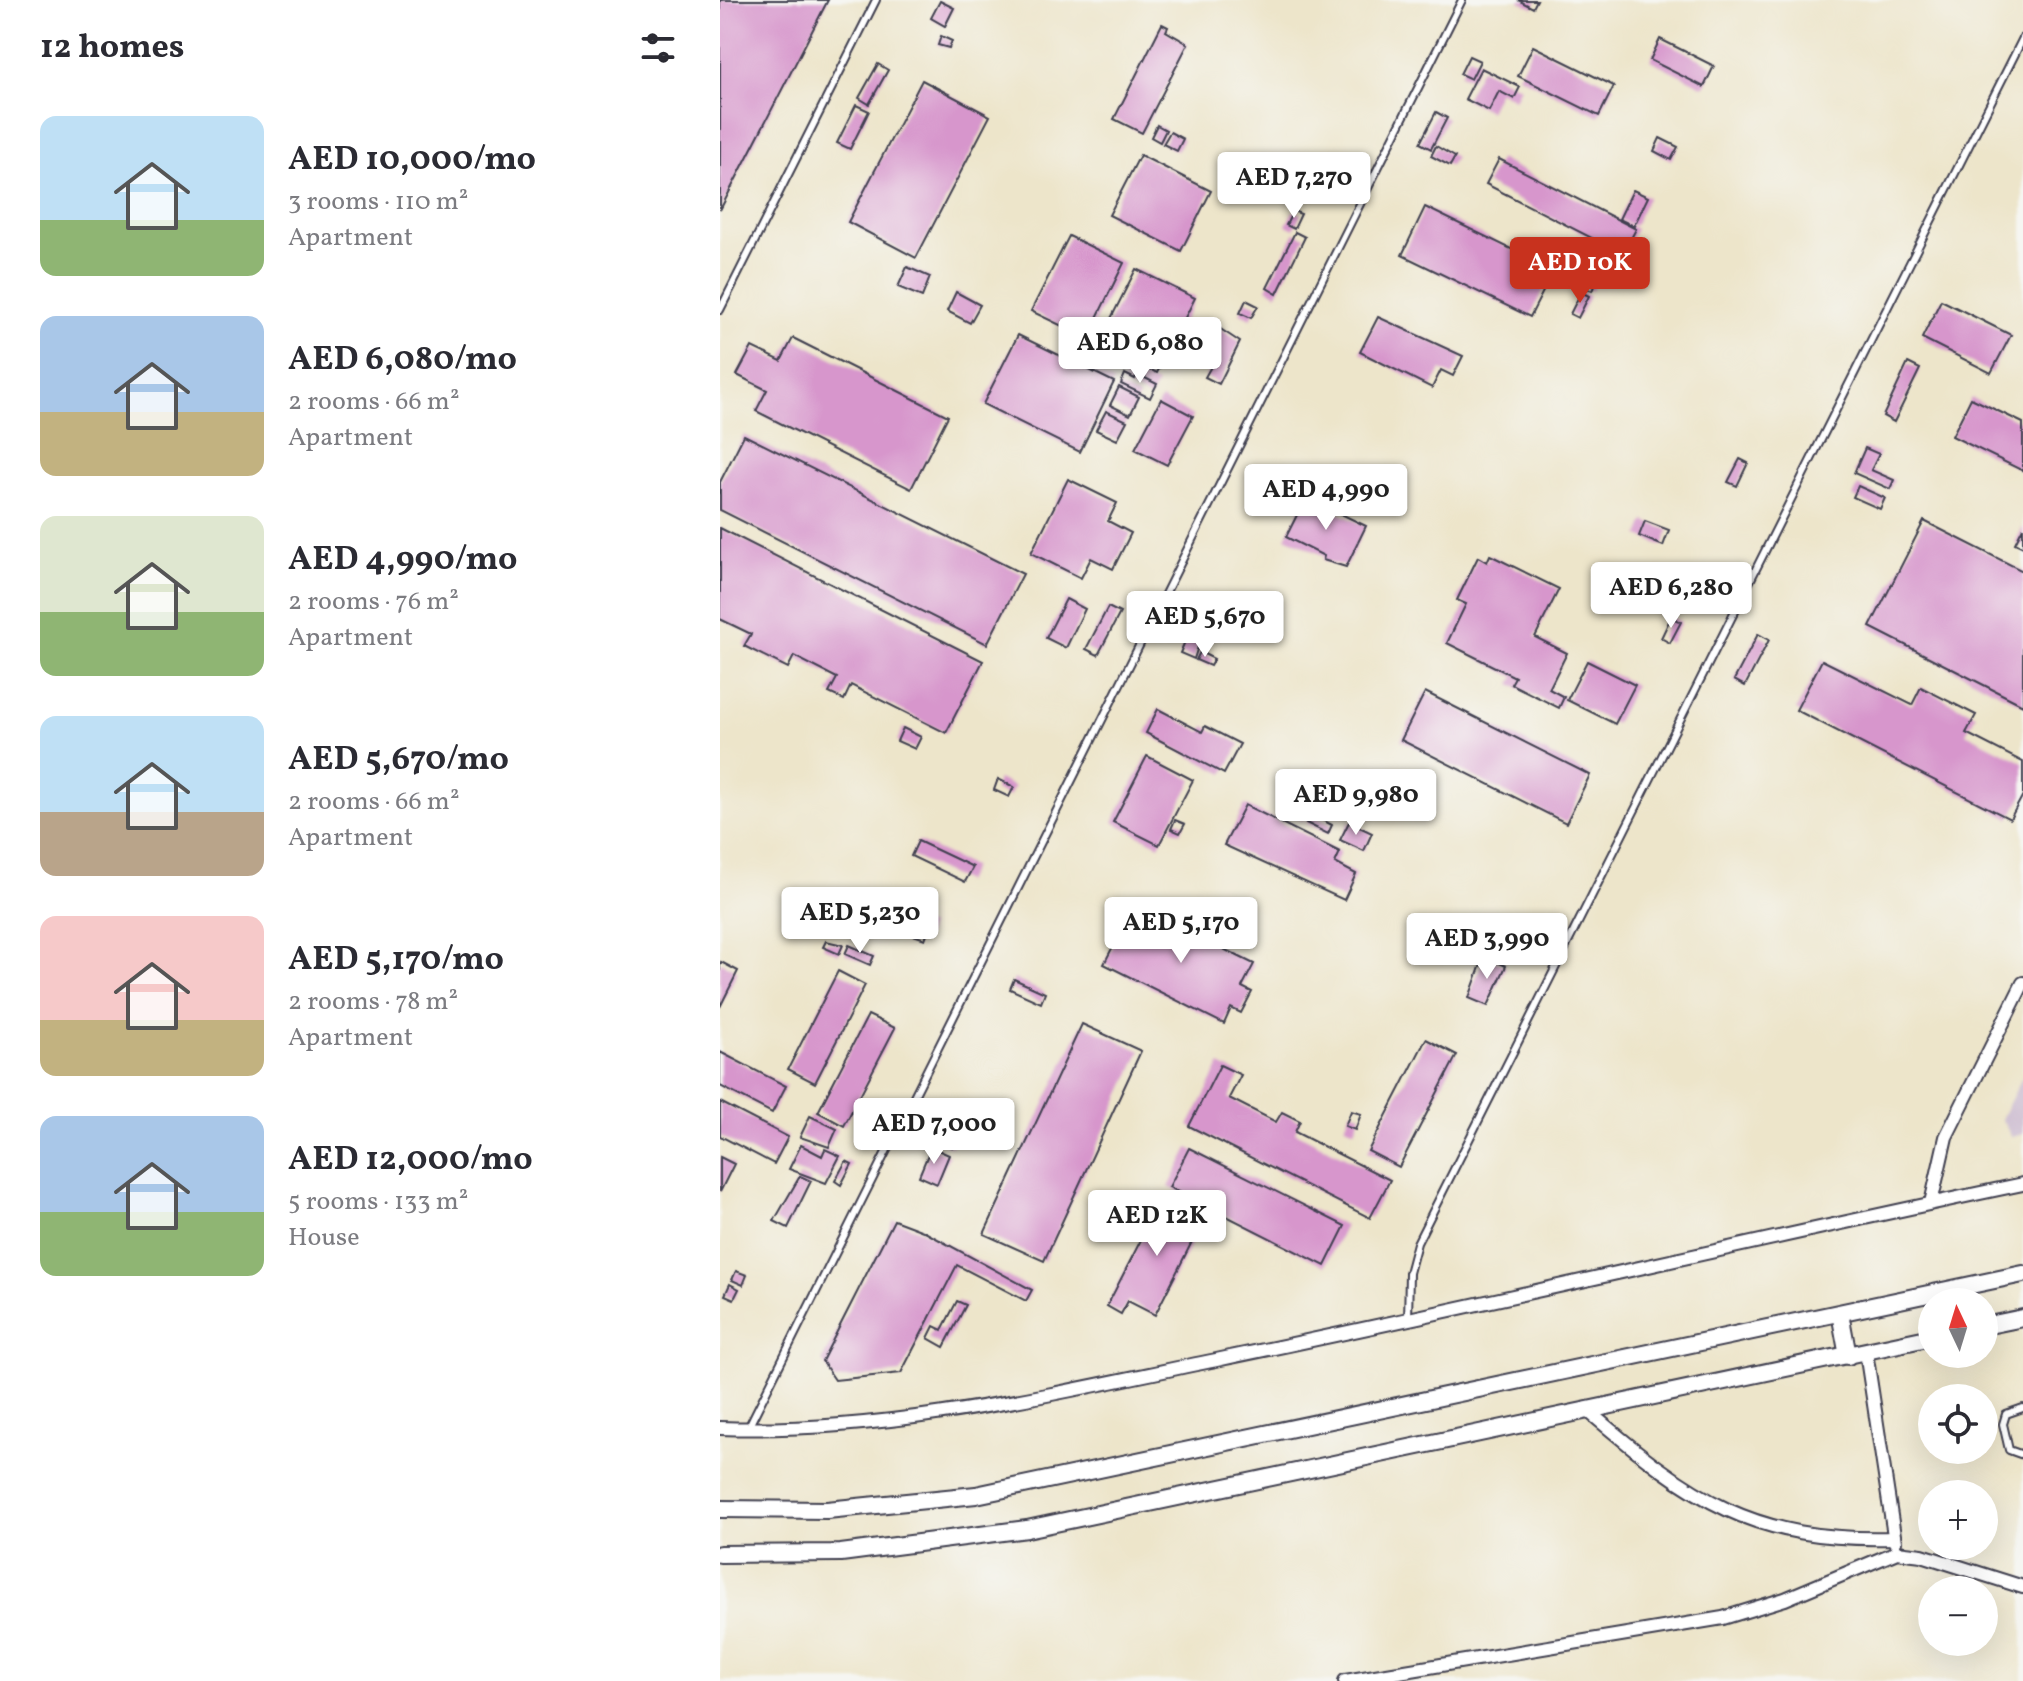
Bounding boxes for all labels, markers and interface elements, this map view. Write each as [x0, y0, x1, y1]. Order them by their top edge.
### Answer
text: 12 homes [40, 25, 184, 72]
icon: filters [636, 26, 680, 70]
text: AED 10,000/mo [288, 137, 536, 184]
icon: home [104, 148, 200, 244]
pin: AED 7,270 [1202, 152, 1386, 220]
text: AED 7,270 [1235, 160, 1353, 196]
text: 3 rooms · 110 m² [288, 184, 468, 220]
text: Apartment [288, 220, 413, 256]
pin: AED 10K [1506, 237, 1654, 305]
text: AED 10K [1528, 245, 1632, 281]
pin: AED 6,080 [1048, 317, 1232, 385]
text: AED 6,080 [1076, 325, 1204, 361]
text: AED 6,080/mo [288, 337, 517, 384]
icon: home [104, 348, 200, 444]
text: 2 rooms · 66 m² [288, 384, 460, 420]
text: Apartment [288, 420, 413, 456]
pin: AED 4,990 [1234, 464, 1418, 532]
text: AED 4,990 [1262, 472, 1390, 508]
text: AED 4,990/mo [288, 537, 517, 584]
icon: home [104, 548, 200, 644]
pin: AED 6,280 [1579, 562, 1763, 630]
text: AED 6,280 [1609, 570, 1733, 606]
text: 2 rooms · 76 m² [288, 584, 459, 620]
pin: AED 5,670 [1113, 591, 1297, 659]
text: AED 5,670 [1145, 599, 1265, 635]
text: Apartment [288, 620, 413, 656]
text: AED 5,670/mo [288, 737, 509, 784]
icon: home [104, 748, 200, 844]
pin: AED 9,980 [1264, 769, 1448, 837]
text: AED 9,980 [1293, 777, 1419, 813]
text: 2 rooms · 66 m² [288, 784, 460, 820]
text: Apartment [288, 820, 413, 856]
pin: AED 5,230 [768, 887, 952, 955]
text: AED 5,230 [799, 895, 921, 931]
pin: AED 5,170 [1089, 897, 1273, 965]
text: AED 5,170 [1122, 905, 1240, 941]
pin: AED 3,990 [1395, 913, 1579, 981]
text: AED 3,990 [1425, 921, 1549, 957]
text: AED 5,170/mo [288, 937, 504, 984]
icon: home [104, 948, 200, 1044]
text: 2 rooms · 78 m² [288, 984, 458, 1020]
text: Apartment [288, 1020, 413, 1056]
pin: AED 7,000 [842, 1098, 1026, 1166]
text: AED 7,000 [872, 1106, 996, 1142]
text: AED 12,000/mo [288, 1137, 533, 1184]
icon: home [104, 1148, 200, 1244]
text: 5 rooms · 133 m² [288, 1184, 468, 1220]
pin: AED 12K [1083, 1190, 1231, 1258]
text: AED 12K [1106, 1198, 1208, 1234]
text: House [288, 1220, 360, 1256]
north arrow [1918, 1288, 1998, 1368]
map controls [1918, 1288, 1998, 1656]
button: locate [1918, 1384, 1998, 1464]
button: + [1918, 1480, 1998, 1560]
button: − [1918, 1576, 1998, 1656]

